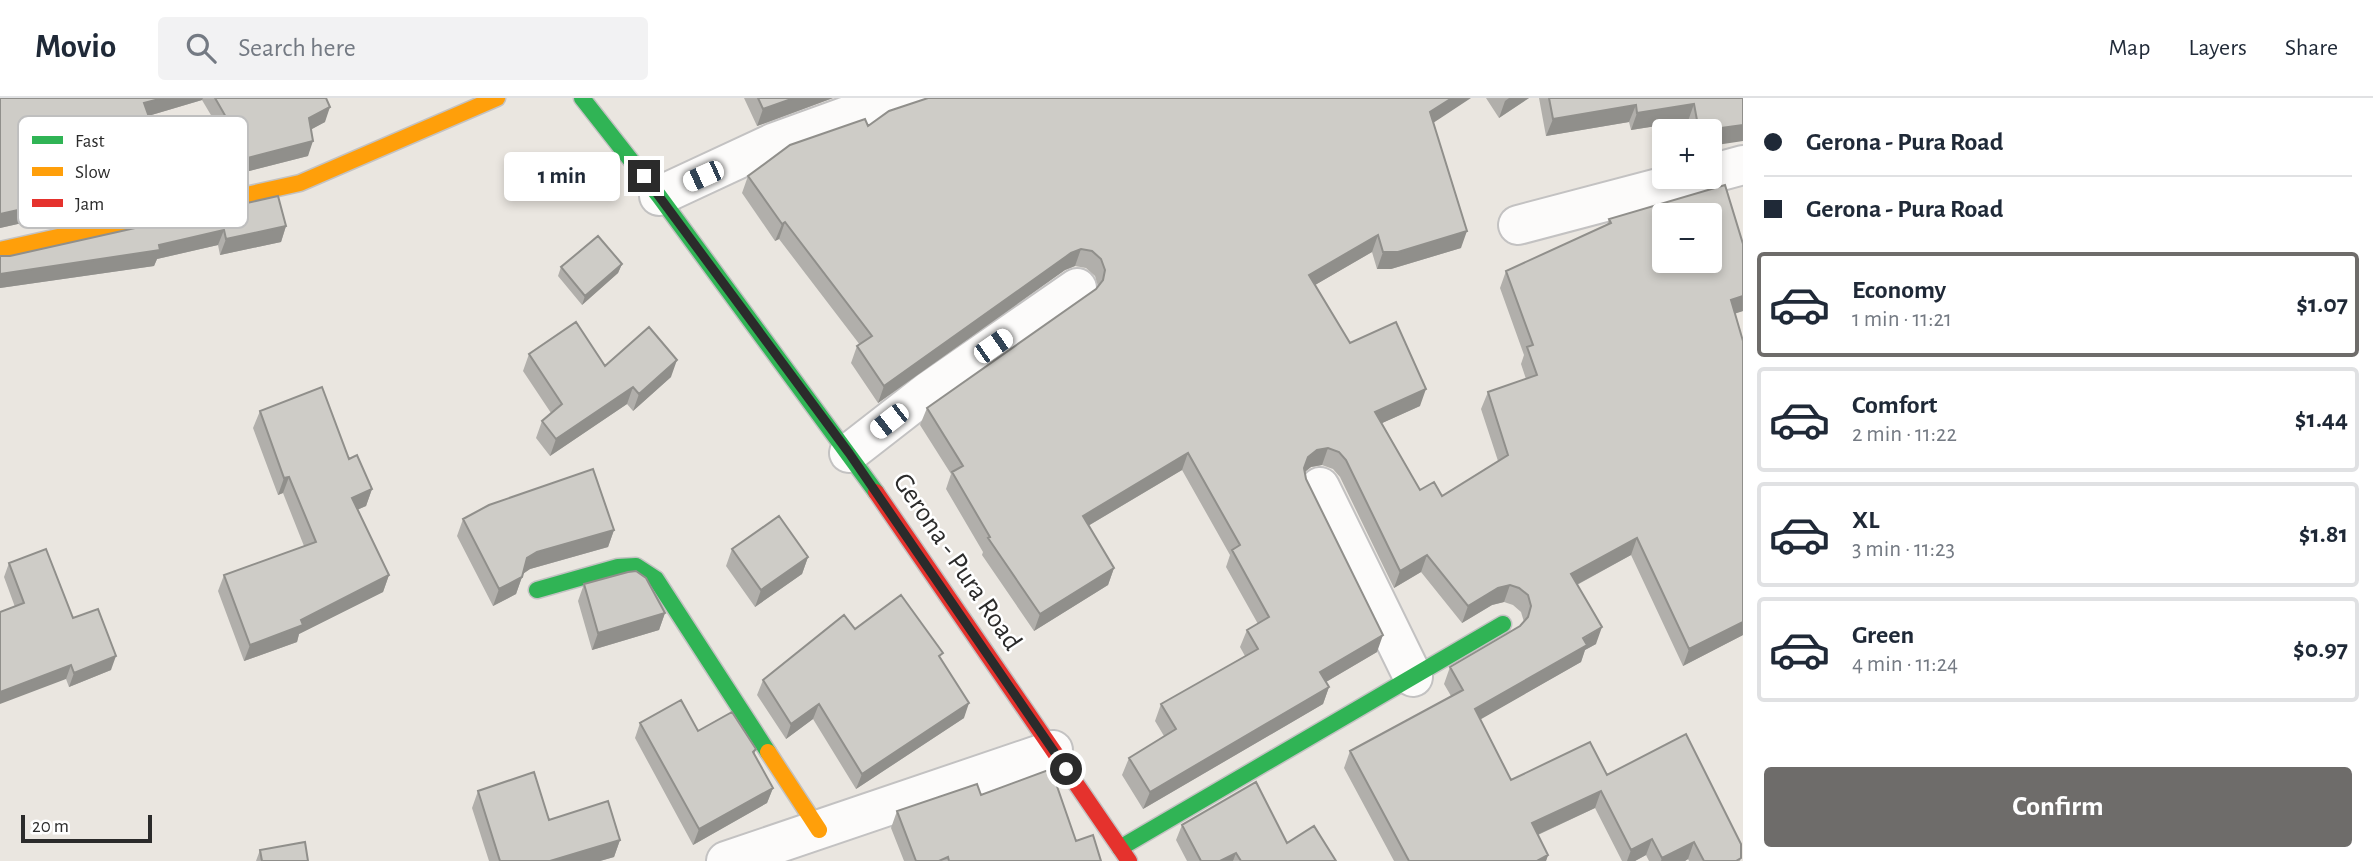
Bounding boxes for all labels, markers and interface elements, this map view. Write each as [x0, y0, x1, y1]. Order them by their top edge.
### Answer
search box [158, 17, 648, 80]
icon: search [182, 29, 220, 67]
text: Movio [35, 31, 116, 64]
text: Search here [238, 35, 356, 61]
text: Map [2108, 36, 2150, 60]
text: Layers [2188, 36, 2247, 60]
text: Share [2285, 36, 2338, 60]
legend [18, 116, 248, 228]
map controls [1652, 119, 1722, 273]
button: + [1652, 119, 1722, 189]
text: Gerona - Pura Road [1806, 129, 2004, 155]
text: Fast [75, 132, 105, 151]
callout: 1 min [504, 152, 620, 200]
car [680, 158, 727, 194]
route end [628, 160, 660, 192]
text: Slow [75, 163, 111, 182]
text: 1 min [538, 165, 586, 188]
text: Jam [75, 195, 104, 214]
text: Gerona - Pura Road [1806, 196, 2004, 222]
button: − [1652, 203, 1722, 273]
icon: car [1768, 273, 1831, 336]
text: Economy [1852, 277, 1946, 303]
text: $1.07 [2296, 291, 2348, 317]
text: 1 min · 11:21 [1852, 308, 1952, 331]
car [970, 325, 1017, 367]
icon: car [1768, 388, 1831, 451]
text: Comfort [1852, 392, 1937, 418]
car [866, 400, 913, 442]
text: $1.44 [2295, 406, 2348, 432]
text: 2 min · 11:22 [1852, 423, 1957, 446]
street label: Gerona - Pura Road [888, 468, 1026, 656]
icon: car [1768, 503, 1831, 566]
text: XL [1852, 507, 1879, 533]
text: $1.81 [2299, 521, 2348, 547]
text: 3 min · 11:23 [1852, 538, 1955, 561]
icon: car [1768, 618, 1831, 681]
text: Green [1852, 622, 1914, 648]
text: $0.97 [2293, 636, 2348, 662]
text: 4 min · 11:24 [1852, 653, 1958, 676]
route start [1050, 753, 1082, 785]
button: Confirm [1764, 767, 2352, 847]
scale bar [21, 812, 152, 844]
text: 20 m [32, 817, 69, 836]

